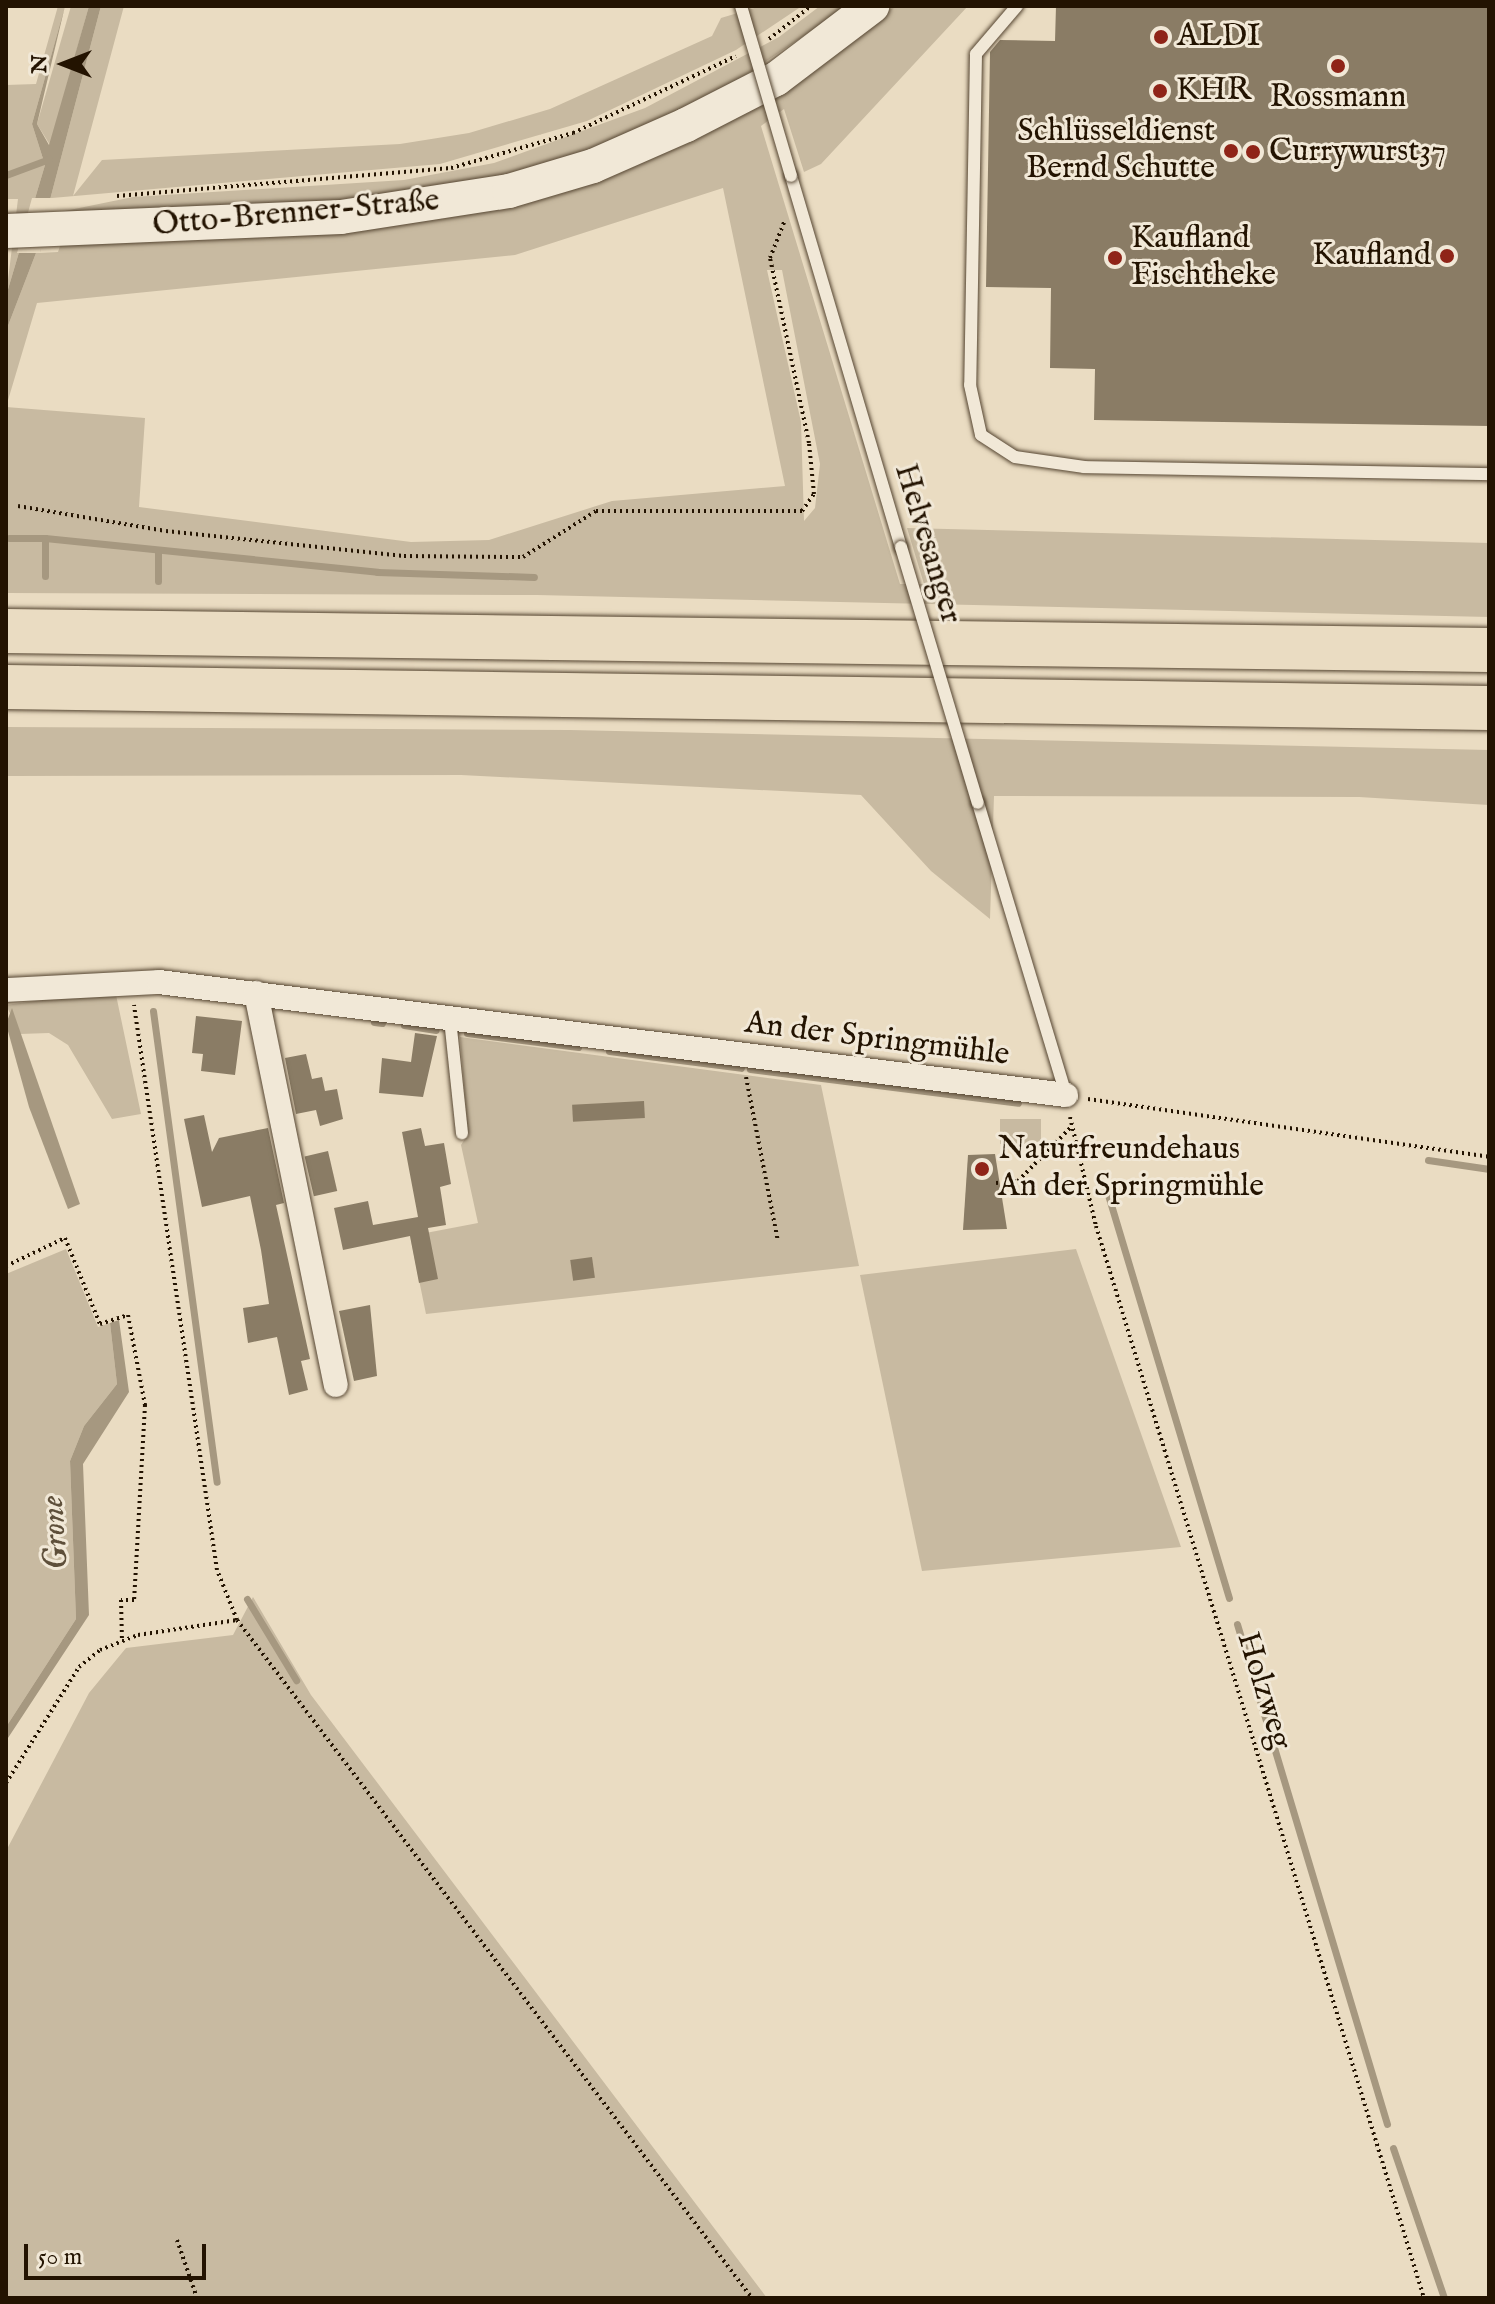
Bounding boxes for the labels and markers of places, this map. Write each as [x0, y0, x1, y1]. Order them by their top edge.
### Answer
place label: ALDI [1177, 18, 1260, 56]
marker: ALDI [1152, 28, 1170, 46]
marker: Rossmann [1329, 57, 1347, 75]
place label: KHR [1176, 72, 1251, 110]
place label: Rossmann [1270, 79, 1406, 117]
marker: KHR [1151, 82, 1169, 100]
place label: Schlüsseldienst Bernd Schutte [1017, 114, 1215, 189]
place label: Currywurst37 [1269, 133, 1446, 171]
marker: Schlüsseldienst Bernd Schutte [1222, 142, 1240, 160]
marker: Currywurst37 [1244, 143, 1262, 161]
place label: Kaufland Fischtheke [1131, 221, 1276, 296]
place label: Kaufland [1312, 237, 1431, 275]
marker: Kaufland [1438, 247, 1456, 265]
marker: Kaufland Fischtheke [1106, 249, 1124, 267]
place label: Naturfreundehaus An der Springmühle [998, 1132, 1264, 1207]
marker: Naturfreundehaus An der Springmühle [973, 1160, 991, 1178]

